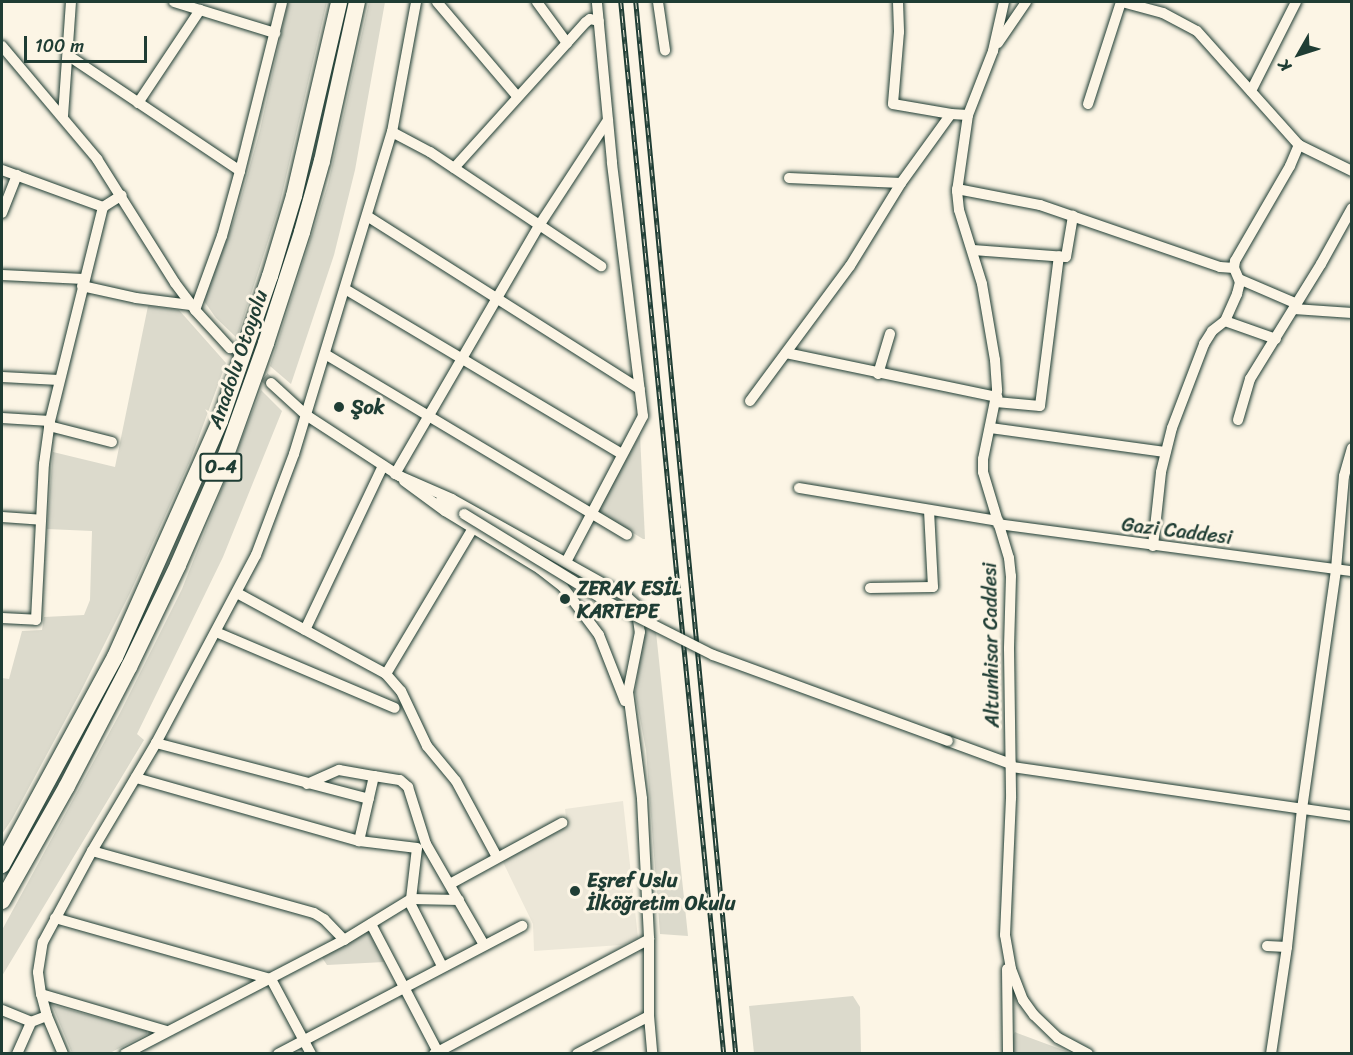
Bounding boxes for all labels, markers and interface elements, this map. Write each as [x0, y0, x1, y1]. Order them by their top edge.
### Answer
scale bar [27, 24, 150, 62]
north arrow [1269, 24, 1329, 84]
text: 100 m [35, 30, 84, 62]
text: K [1270, 53, 1299, 79]
street label: Anadolu Otoyolu [203, 287, 273, 431]
place label: Şok [351, 395, 384, 419]
marker: Şok [332, 400, 346, 414]
road number: O-4 [198, 452, 244, 482]
street label: Gazi Caddesi [1121, 512, 1233, 550]
street label: Altunhisar Caddesi [978, 562, 1004, 728]
place label: ZERAY ESİL KARTEPE [577, 576, 681, 623]
marker: ZERAY ESİL KARTEPE [558, 592, 572, 606]
place label: Eşref Uslu İlköğretim Okulu [587, 868, 736, 915]
marker: Eşref Uslu İlköğretim Okulu [568, 884, 582, 898]

